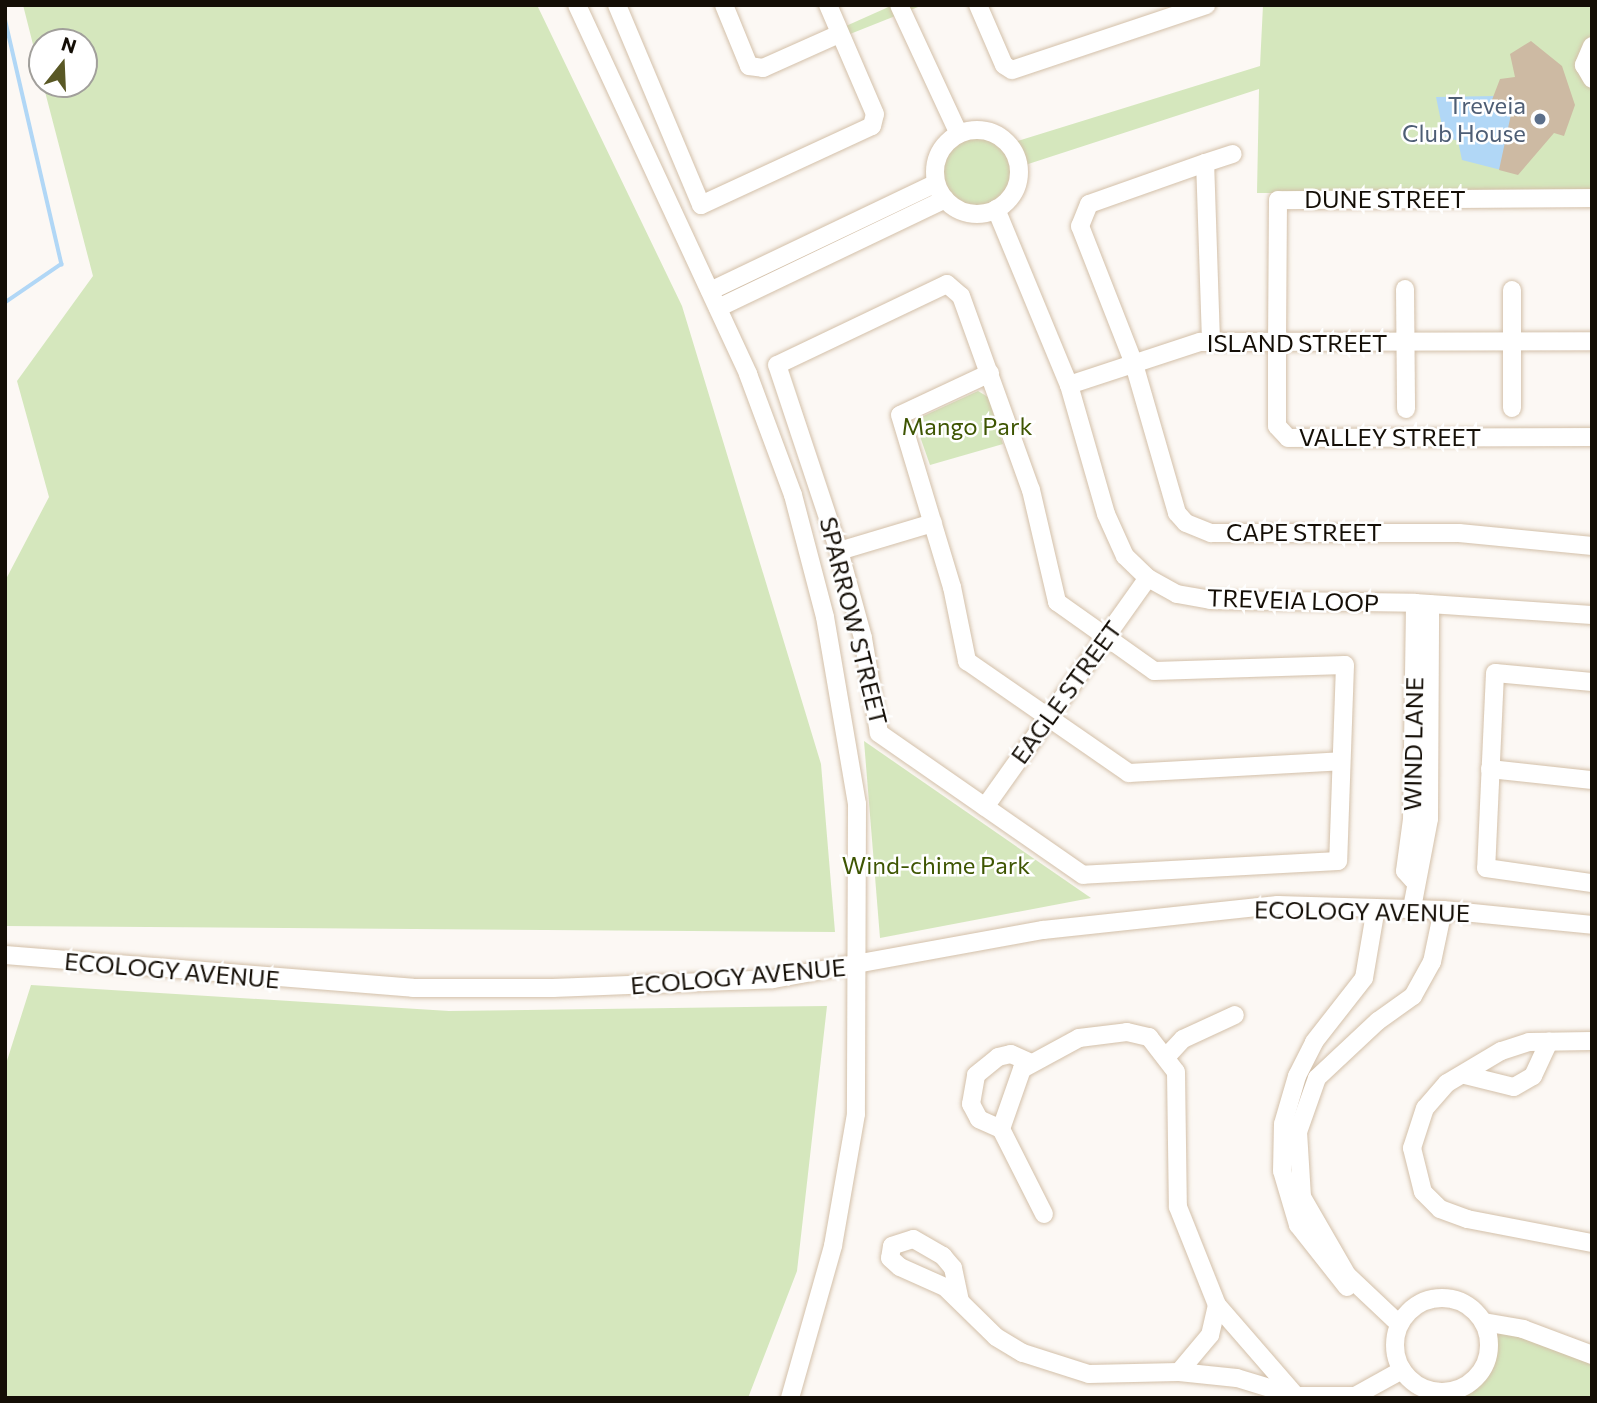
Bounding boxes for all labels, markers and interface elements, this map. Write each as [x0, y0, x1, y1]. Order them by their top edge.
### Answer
north arrow [28, 28, 98, 98]
text: N [59, 31, 79, 58]
place label: Treveia Club House [1402, 91, 1526, 147]
marker: Treveia Club House [1532, 111, 1548, 127]
street label: DUNE STREET [1304, 185, 1466, 213]
street label: ISLAND STREET [1207, 329, 1387, 357]
park label: Mango Park [902, 412, 1032, 440]
street label: VALLEY STREET [1299, 423, 1481, 451]
street label: SPARROW STREET [814, 514, 894, 728]
street label: CAPE STREET [1226, 518, 1382, 546]
street label: TREVEIA LOOP [1207, 583, 1379, 617]
street label: EAGLE STREET [1005, 615, 1127, 769]
street label: WIND LANE [1397, 677, 1429, 811]
park label: Wind-chime Park [842, 851, 1030, 879]
street label: ECOLOGY AVENUE [1254, 895, 1470, 927]
street label: ECOLOGY AVENUE [63, 946, 281, 994]
street label: ECOLOGY AVENUE [629, 952, 847, 1000]

